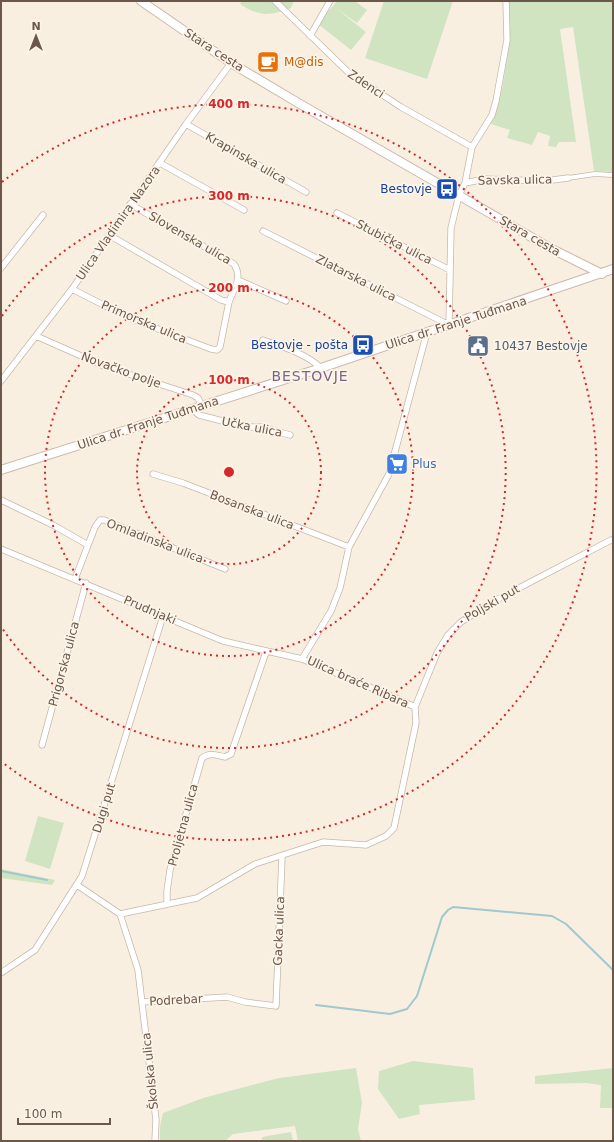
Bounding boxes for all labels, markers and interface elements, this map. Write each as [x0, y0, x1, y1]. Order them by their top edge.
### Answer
north arrow [16, 16, 56, 56]
text: N [31, 20, 41, 33]
street label: Stara cesta [182, 26, 246, 74]
cafe icon: M@dis [255, 49, 281, 75]
place label: M@dis [284, 55, 324, 69]
street label: Zdenci [345, 67, 387, 101]
text: 400 m [208, 97, 250, 111]
street label: Krapinska ulica [203, 129, 289, 187]
street label: Ulica Vladimira Nazora [73, 163, 163, 283]
street label: Savska ulica [478, 172, 552, 188]
bus stop icon: Bestovje [434, 176, 460, 202]
place label: Bestovje [380, 182, 432, 196]
text: 300 m [208, 189, 250, 203]
street label: Slovenska ulica [146, 209, 234, 267]
street label: Stara cesta [497, 213, 563, 259]
street label: Stubička ulica [354, 217, 434, 267]
street label: Zlatarska ulica [313, 252, 399, 304]
text: 200 m [208, 281, 250, 295]
street label: Ulica dr. Franje Tuđmana [384, 294, 528, 352]
street label: Primorska ulica [99, 298, 189, 346]
bus stop icon: Bestovje - pošta [350, 332, 376, 358]
public building icon: 10437 Bestovje [465, 333, 491, 359]
place label: Bestovje - pošta [251, 338, 348, 352]
place label: 10437 Bestovje [494, 339, 588, 353]
street label: Novačko polje [79, 349, 163, 391]
district label: BESTOVJE [271, 368, 349, 384]
text: 100 m [208, 373, 250, 387]
street label: Ulica dr. Franje Tuđmana [76, 394, 220, 452]
street label: Učka ulica [220, 414, 284, 440]
supermarket icon: Plus [384, 451, 410, 477]
place label: Plus [412, 457, 436, 471]
centre of rings [222, 465, 236, 479]
street label: Bosanska ulica [208, 487, 296, 533]
street label: Omladinska ulica [105, 516, 205, 566]
street label: Poljski put [462, 582, 522, 624]
street label: Prudnjaki [122, 593, 178, 627]
street label: Prigorska ulica [46, 620, 82, 708]
street label: Ulica braće Ribara [305, 653, 411, 711]
street label: Dugi put [90, 781, 118, 835]
street label: Proljetna ulica [165, 782, 201, 868]
street label: Gacka ulica [271, 896, 287, 966]
street label: Podrebar [149, 992, 203, 1008]
street label: Školska ulica [138, 1032, 161, 1110]
scale bar [18, 1100, 110, 1126]
text: 100 m [24, 1107, 62, 1121]

